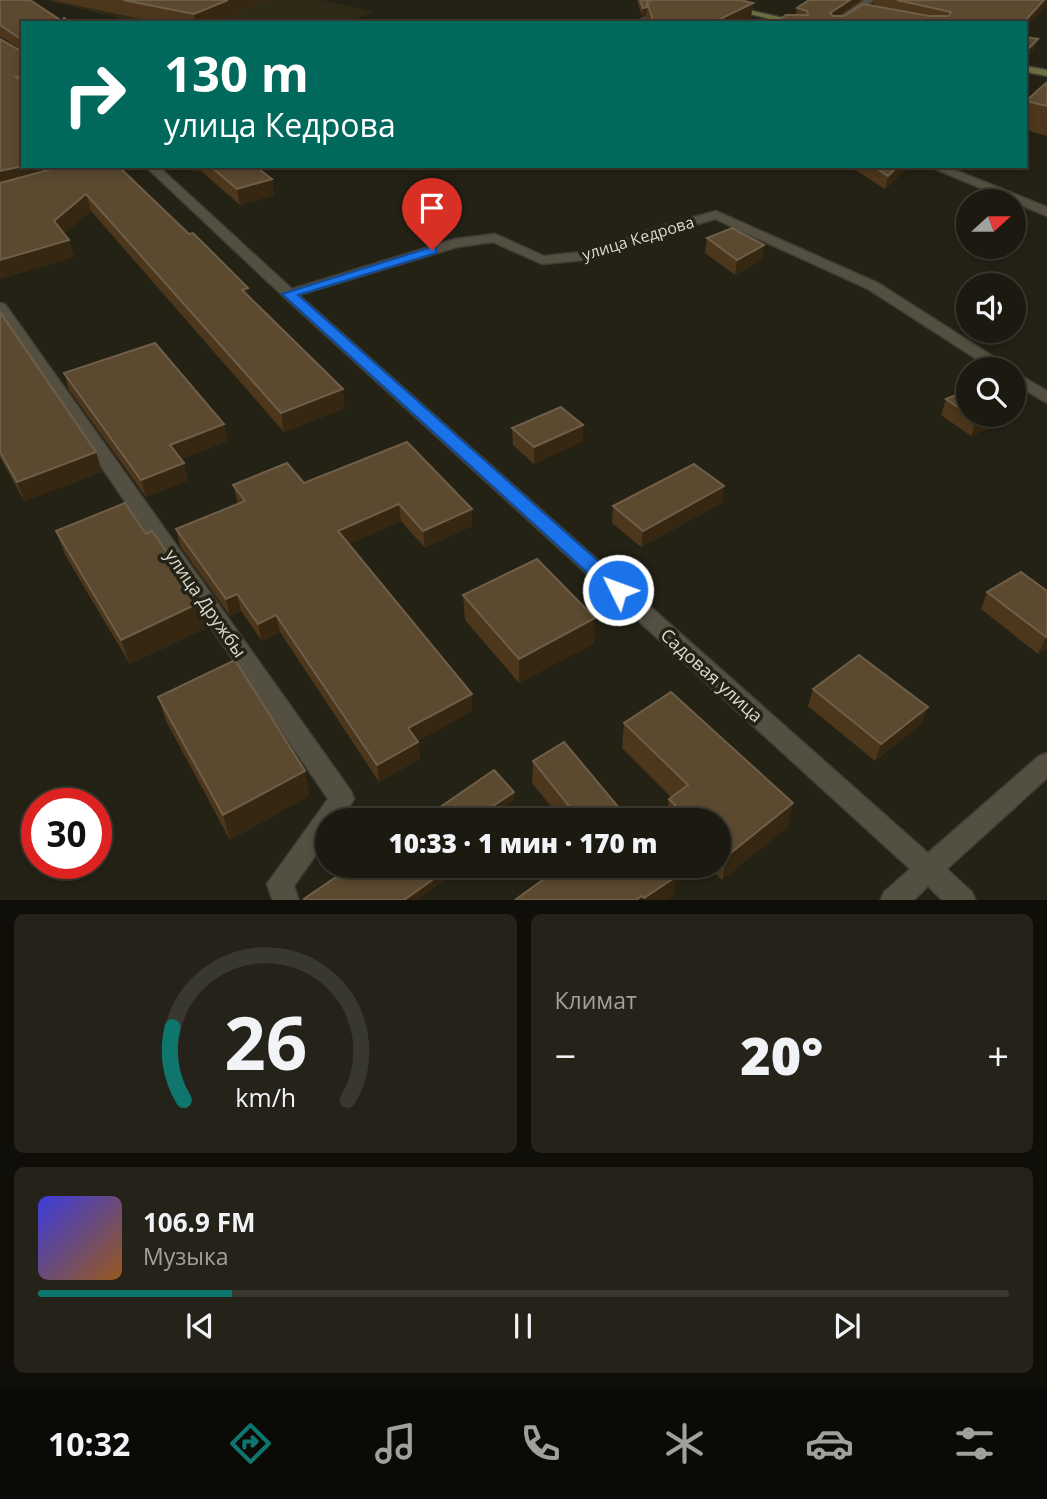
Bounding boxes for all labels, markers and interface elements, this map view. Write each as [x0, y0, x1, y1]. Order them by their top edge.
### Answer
text: 130 m [164, 40, 309, 106]
icon: right [49, 49, 140, 140]
text: улица Кедрова [164, 103, 396, 146]
pin [402, 178, 462, 250]
icon: arrive [413, 189, 451, 227]
north arrow [956, 189, 1026, 259]
map controls [956, 189, 1026, 427]
street label: улица Кедрова [579, 211, 697, 265]
button: sound [956, 273, 1026, 343]
button: search [956, 357, 1026, 427]
street label: улица Дружбы [160, 544, 252, 662]
position arrow [581, 553, 655, 627]
street label: Садовая улица [656, 623, 768, 727]
speed limit sign: 30 [21, 788, 112, 879]
text: 10:33 · 1 мин · 170 m [388, 825, 658, 861]
text: Климат [555, 984, 637, 1016]
text: 26 [224, 992, 307, 1091]
text: 20° [740, 1019, 823, 1090]
text: − [555, 1029, 576, 1081]
text: + [987, 1029, 1009, 1081]
text: km/h [235, 1079, 296, 1113]
text: 106.9 FM [143, 1204, 255, 1240]
text: Музыка [143, 1240, 229, 1272]
icon: previous [181, 1307, 219, 1345]
icon: pause [504, 1307, 542, 1345]
icon: next [828, 1307, 866, 1345]
icon: directions [226, 1419, 275, 1468]
icon: music [371, 1419, 420, 1468]
icon: phone [516, 1419, 565, 1468]
icon: climate [660, 1419, 709, 1468]
icon: car [805, 1419, 854, 1468]
icon: filters [950, 1419, 999, 1468]
text: 10:32 [48, 1422, 130, 1465]

